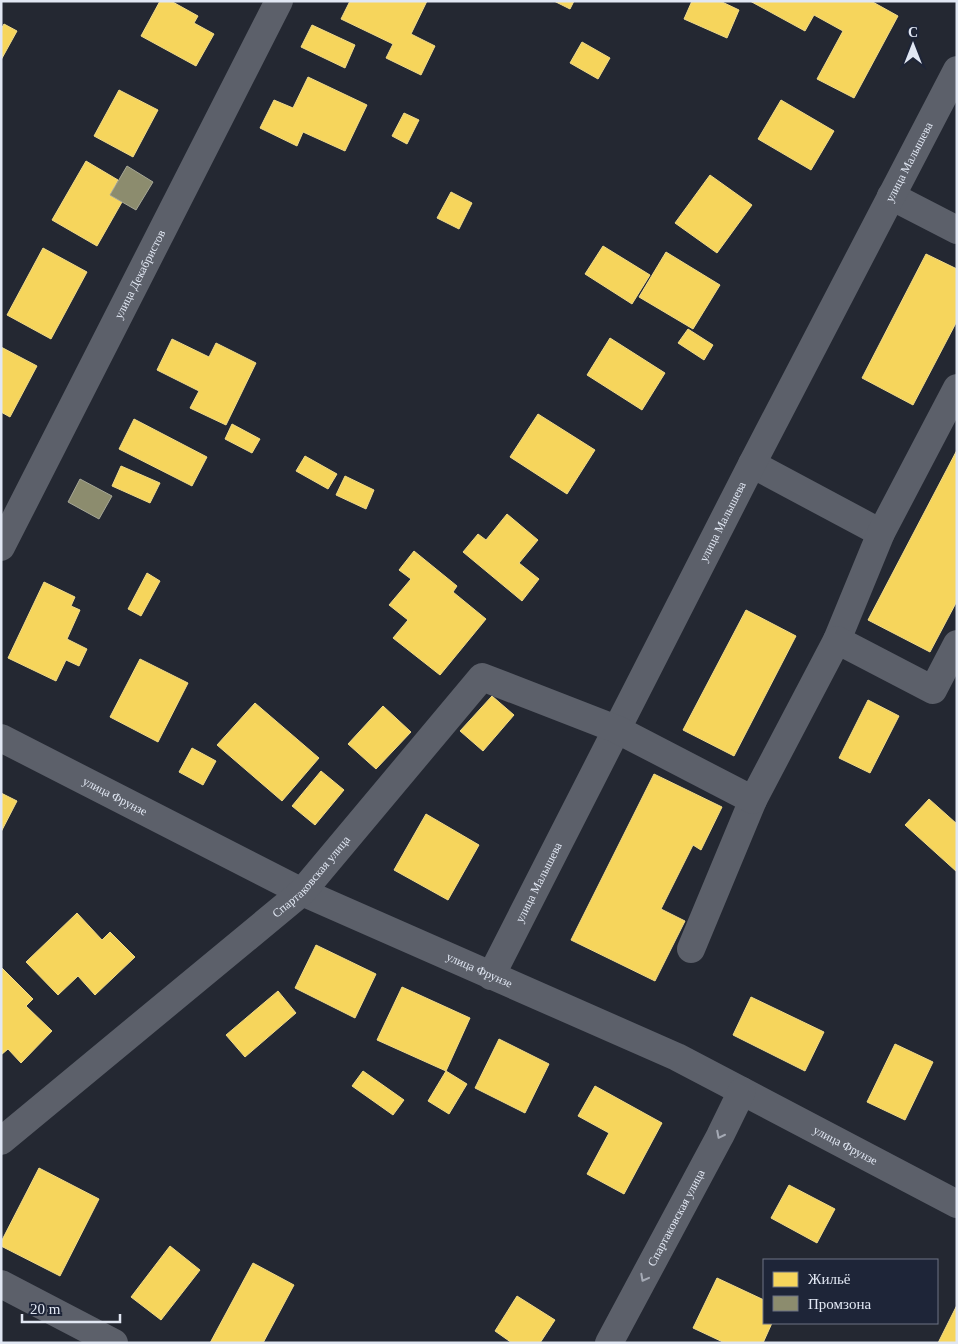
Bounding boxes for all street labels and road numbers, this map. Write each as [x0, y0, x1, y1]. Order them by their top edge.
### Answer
street label: улица Малышева [883, 119, 936, 204]
street label: улица Декабристов [111, 227, 168, 321]
street label: улица Малышева [696, 479, 749, 564]
street label: улица Фрунзе [80, 774, 150, 819]
street label: Спартаковская улица [269, 832, 353, 921]
street label: улица Малышева [512, 839, 565, 925]
street label: улица Фрунзе [444, 949, 515, 991]
street label: улица Фрунзе [811, 1123, 880, 1168]
street label: Спартаковская улица [644, 1167, 708, 1269]

